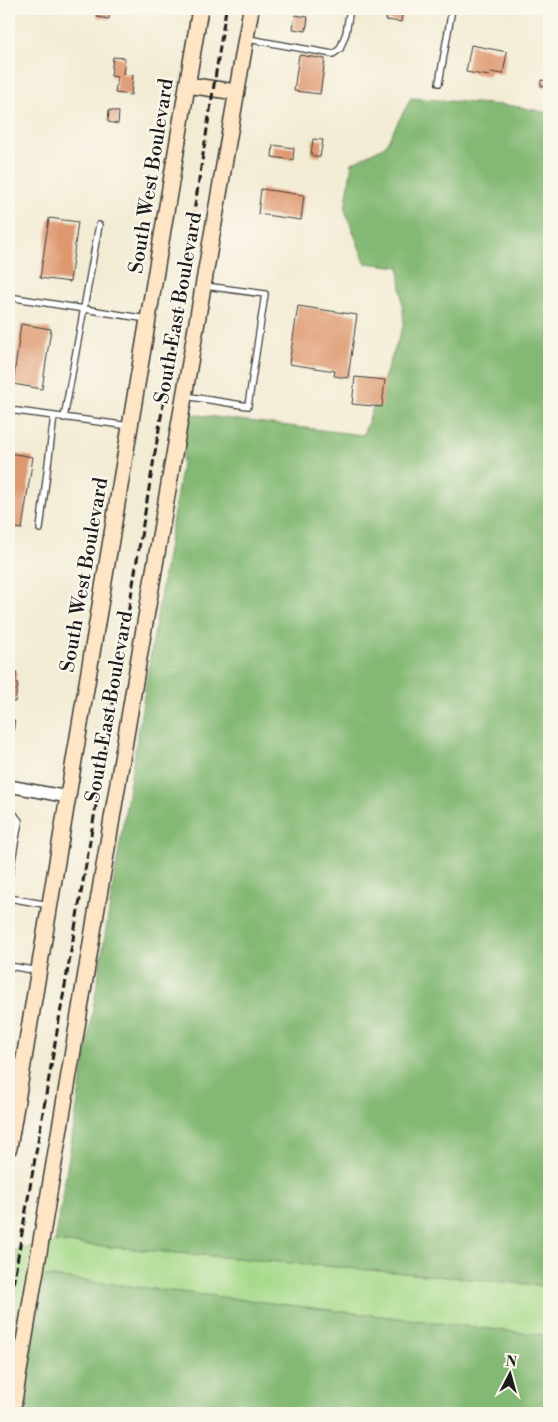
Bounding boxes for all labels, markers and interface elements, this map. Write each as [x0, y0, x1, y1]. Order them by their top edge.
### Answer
street label: South West Boulevard [124, 76, 180, 275]
street label: South East Boulevard [150, 210, 208, 406]
street label: South West Boulevard [56, 475, 115, 674]
street label: South East Boulevard [81, 609, 139, 805]
north arrow [486, 1350, 536, 1400]
text: N [505, 1353, 518, 1372]

